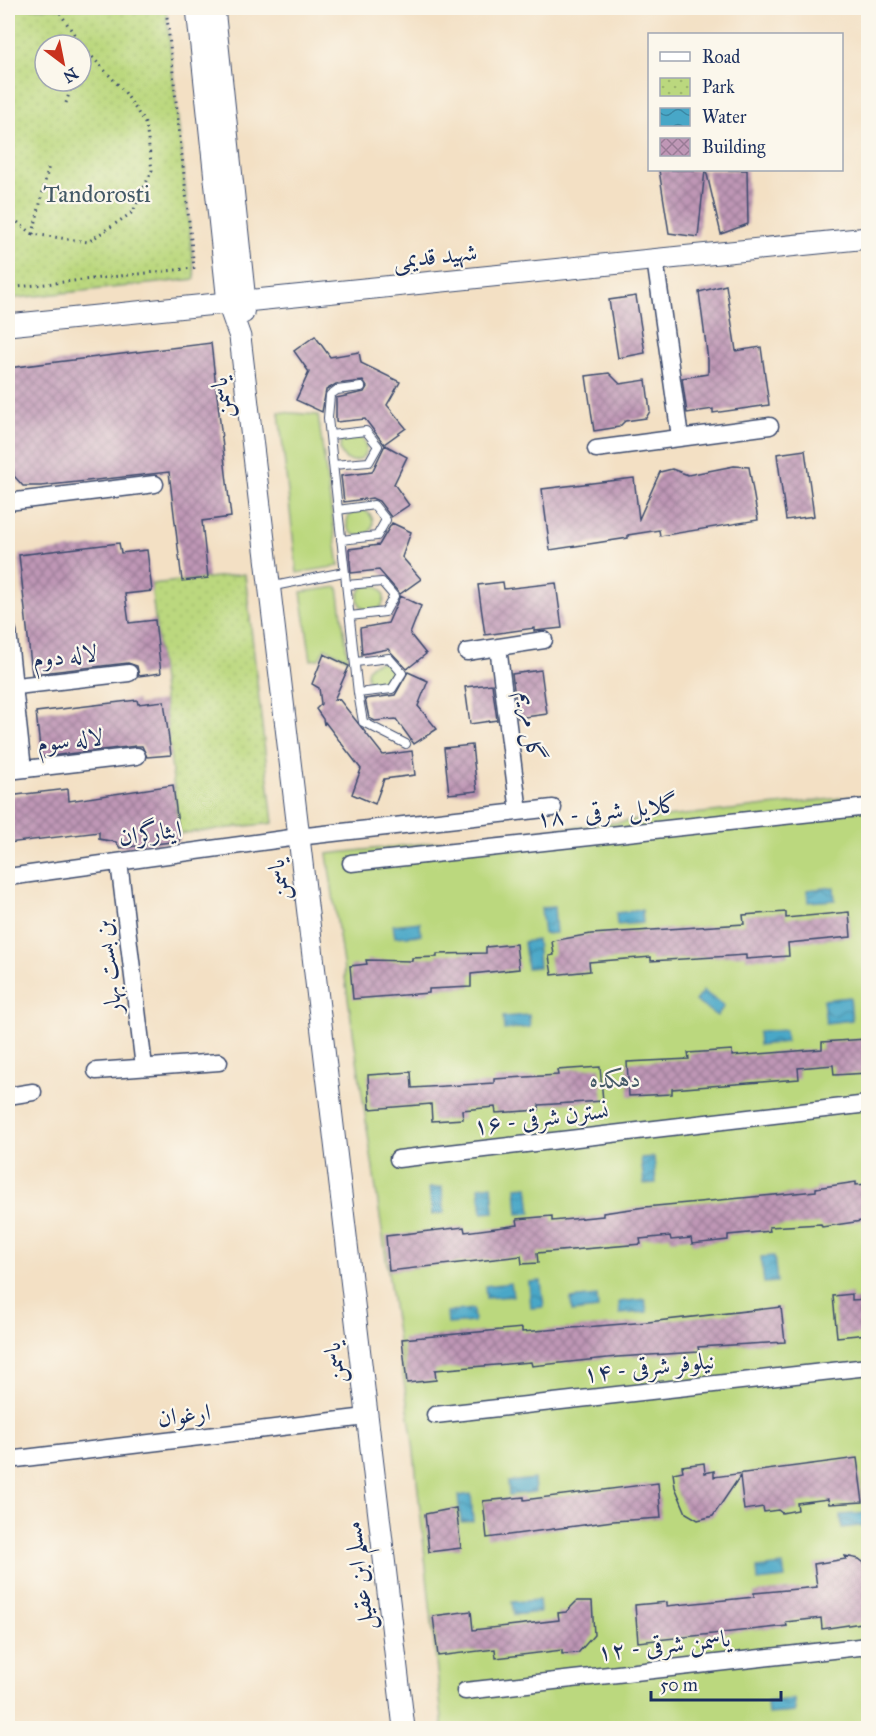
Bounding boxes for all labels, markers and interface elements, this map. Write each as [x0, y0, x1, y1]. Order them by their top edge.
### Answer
north arrow [33, 33, 93, 93]
legend [648, 33, 843, 171]
text: Road [702, 46, 740, 68]
text: N [60, 64, 81, 87]
text: Park [702, 76, 735, 98]
text: Water [702, 106, 747, 128]
text: Building [702, 136, 766, 159]
park label: Tandorosti [43, 179, 151, 209]
street label: شهید قدیمی [391, 237, 479, 277]
street label: یاسمن [203, 374, 239, 420]
street label: لاله دوم [31, 638, 99, 680]
street label: گل مریم [507, 690, 551, 763]
street label: لاله سوم [35, 722, 105, 764]
street label: گلایل شرقی - ۱۸ [535, 789, 679, 835]
street label: ایثارگران [116, 813, 184, 852]
street label: یاسمن [260, 856, 296, 902]
street label: بن بست بهار [87, 918, 129, 1018]
park label: دهکده [589, 1064, 641, 1094]
street label: نسترن شرقی - ۱۶ [472, 1095, 610, 1142]
street label: یاسمن [316, 1339, 352, 1385]
street label: نیلوفر شرقی - ۱۴ [582, 1345, 716, 1390]
street label: ارغوان [156, 1397, 212, 1433]
street label: مسلم ابن عقیل [337, 1519, 390, 1632]
street label: یاسمن شرقی - ۱۲ [596, 1623, 734, 1668]
scale bar [651, 1664, 782, 1702]
text: 50 m [660, 1674, 698, 1696]

